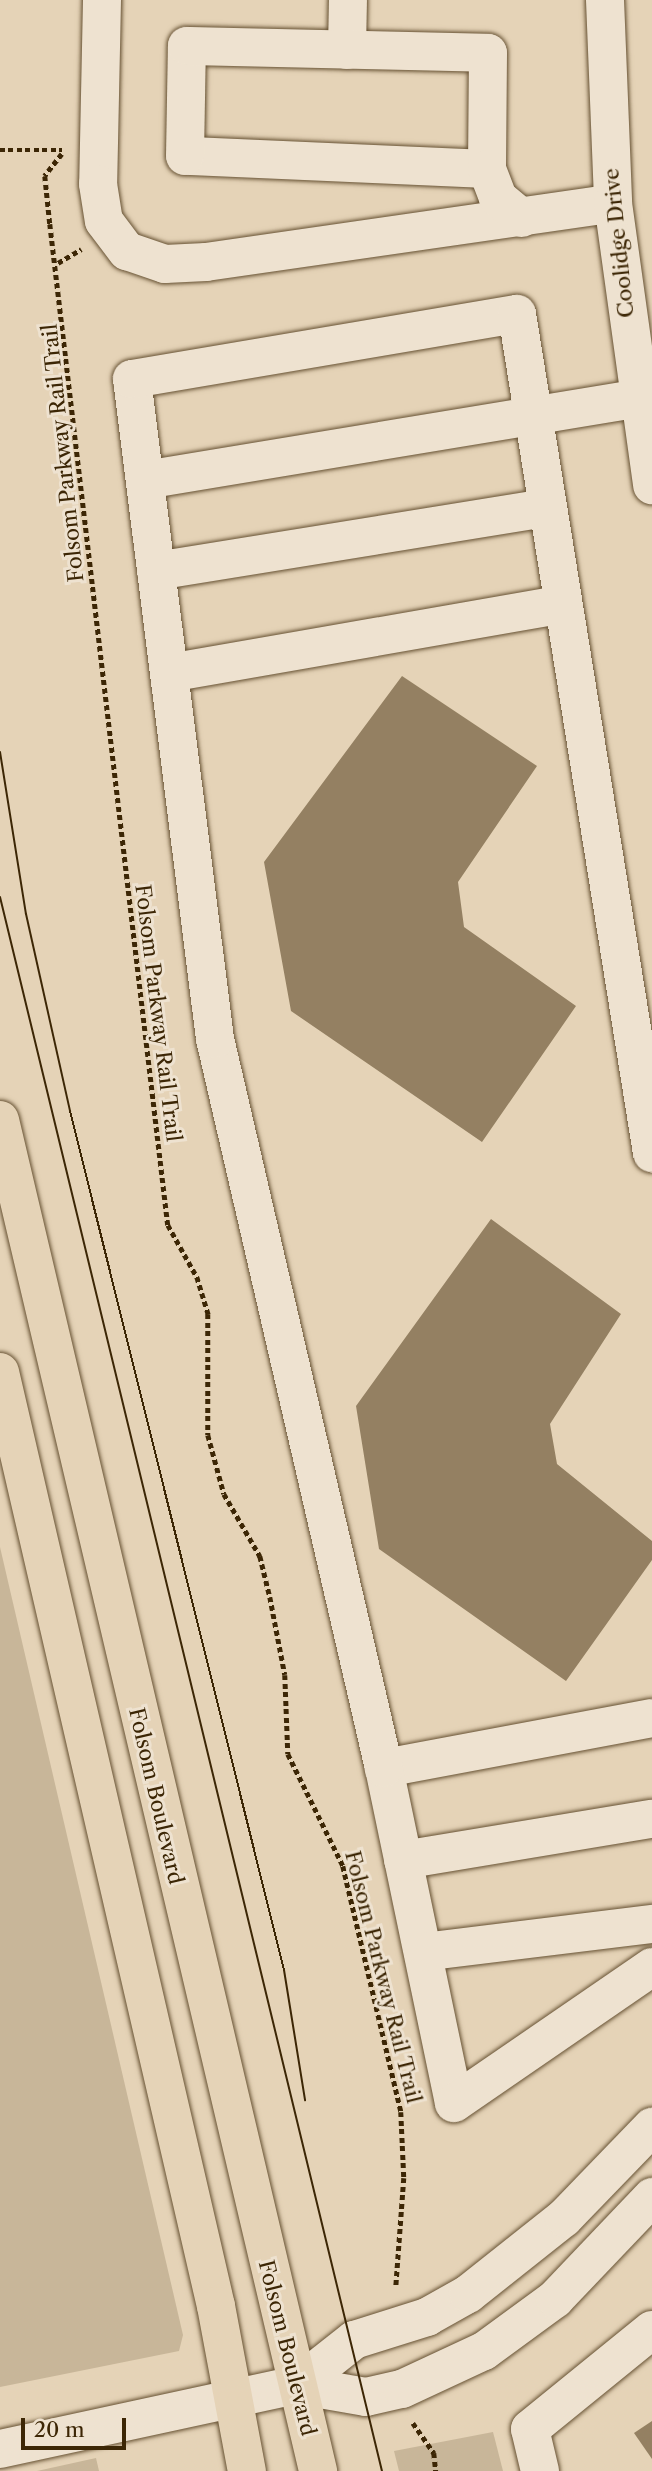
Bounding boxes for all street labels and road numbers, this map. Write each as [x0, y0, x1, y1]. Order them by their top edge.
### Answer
street label: Coolidge Drive [599, 167, 639, 319]
street label: Folsom Parkway Rail Trail [37, 322, 89, 584]
street label: Folsom Parkway Rail Trail [130, 882, 186, 1144]
street label: Folsom Boulevard [123, 1705, 189, 1887]
street label: Folsom Parkway Rail Trail [339, 1848, 427, 2106]
street label: Folsom Boulevard [253, 2257, 321, 2439]

